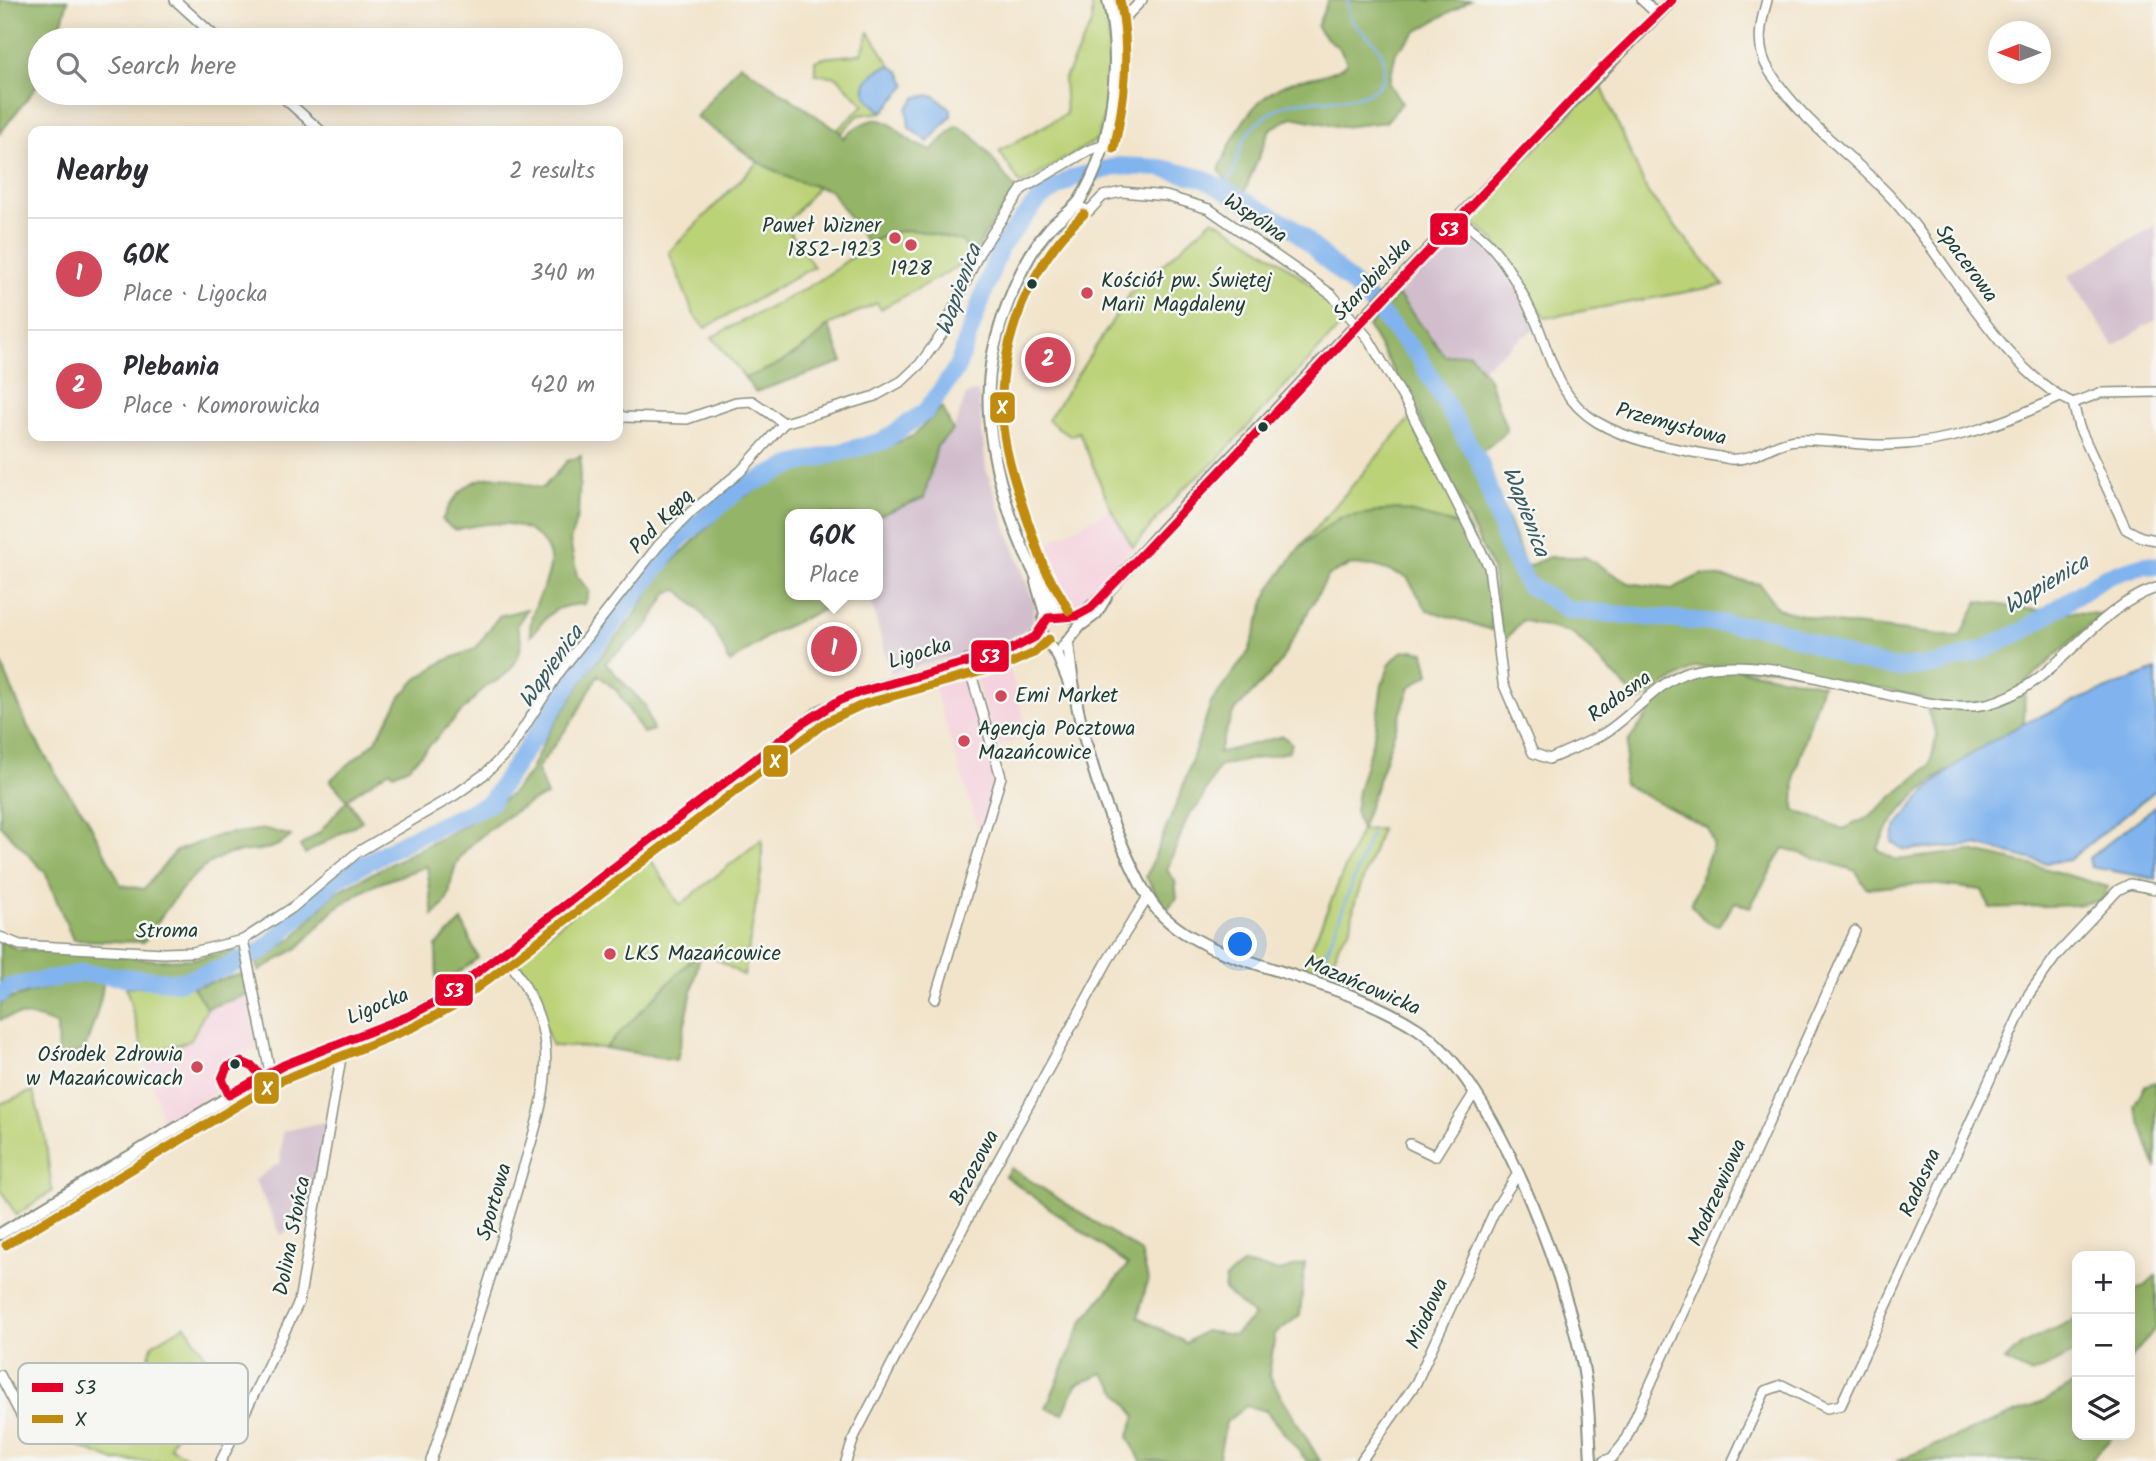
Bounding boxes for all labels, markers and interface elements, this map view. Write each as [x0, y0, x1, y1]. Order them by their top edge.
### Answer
north arrow [1988, 21, 2051, 84]
search box [28, 28, 623, 105]
text: Search here [108, 46, 236, 88]
icon: search [52, 48, 90, 86]
text: Nearby [56, 148, 148, 196]
text: 2 results [509, 154, 595, 190]
street label: Wspólna [1216, 185, 1294, 253]
place label: Paweł Wizner 1852-1923 [762, 210, 882, 267]
line badge: 53 [1429, 212, 1469, 246]
text: 53 [1438, 216, 1459, 246]
street label: Spacerowa [1926, 218, 2006, 310]
marker: Paweł Wizner 1852-1923 [887, 230, 903, 246]
street label: Starobielska [1325, 230, 1421, 330]
text: GOK [123, 235, 170, 277]
marker: 1928 [903, 237, 919, 253]
water label: Wapienica [927, 237, 994, 340]
place label: 1928 [890, 253, 932, 286]
text: 1 [76, 256, 82, 292]
text: 340 m [530, 256, 595, 292]
place label: Kościół pw. Świętej Marii Magdaleny [1101, 265, 1272, 322]
text: Place · Ligocka [123, 277, 268, 313]
unlabelled marker [1025, 277, 1039, 291]
marker: Kościół pw. Świętej Marii Magdaleny [1079, 285, 1095, 301]
pin: 2 [1025, 334, 1071, 386]
text: Plebania [123, 347, 219, 389]
text: 2 [72, 368, 86, 404]
text: 420 m [530, 368, 595, 404]
text: Place · Komorowicka [123, 389, 320, 425]
line badge: X [989, 391, 1016, 424]
text: X [995, 394, 1008, 424]
street label: Przemysłowa [1612, 394, 1730, 456]
unlabelled marker [1256, 420, 1270, 434]
water label: Wapienica [1491, 462, 1560, 565]
street label: Pod Kępą [622, 481, 702, 563]
popup [785, 509, 883, 600]
text: GOK [809, 516, 857, 558]
water label: Wapienica [1997, 544, 2099, 625]
text: Place [809, 558, 859, 594]
water label: Wapienica [510, 616, 595, 716]
pin: 1 [811, 623, 857, 675]
street label: Ligocka [884, 629, 956, 679]
line badge: 53 [970, 639, 1010, 673]
text: 53 [979, 643, 1000, 673]
street label: Radosna [1581, 662, 1659, 732]
place label: Emi Market [1015, 680, 1119, 713]
marker: Emi Market [993, 688, 1009, 704]
place label: Agencja Pocztowa Mazańcowice [978, 713, 1135, 770]
marker: Agencja Pocztowa Mazańcowice [956, 733, 972, 749]
line badge: X [762, 744, 789, 778]
text: X [768, 748, 781, 778]
street label: Stroma [136, 915, 198, 949]
your location [1223, 927, 1257, 961]
place label: LKS Mazańcowice [624, 938, 781, 971]
marker: LKS Mazańcowice [602, 946, 618, 962]
street label: Mazańcowicka [1299, 947, 1425, 1025]
line badge: 53 [434, 973, 474, 1007]
text: 53 [443, 977, 464, 1007]
street label: Ligocka [342, 979, 414, 1035]
place label: Ośrodek Zdrowia w Mazańcowicach [26, 1039, 183, 1096]
unlabelled marker [228, 1057, 242, 1071]
marker: Ośrodek Zdrowia w Mazańcowicach [189, 1059, 205, 1075]
line badge: X [253, 1071, 280, 1105]
text: X [260, 1075, 273, 1105]
street label: Brzozowa [941, 1124, 1009, 1212]
street label: Modrzewiowa [1680, 1134, 1756, 1252]
street label: Radosna [1891, 1143, 1951, 1223]
street label: Sportowa [468, 1159, 522, 1245]
street label: Dolina Słońca [265, 1173, 321, 1299]
map controls [2072, 1251, 2135, 1440]
button: + [2072, 1251, 2135, 1314]
street label: Miodowa [1398, 1273, 1458, 1355]
button: − [2072, 1314, 2135, 1377]
legend [18, 1363, 248, 1444]
text: 53 [75, 1374, 96, 1404]
button: layers [2072, 1377, 2135, 1440]
text: X [75, 1406, 87, 1436]

